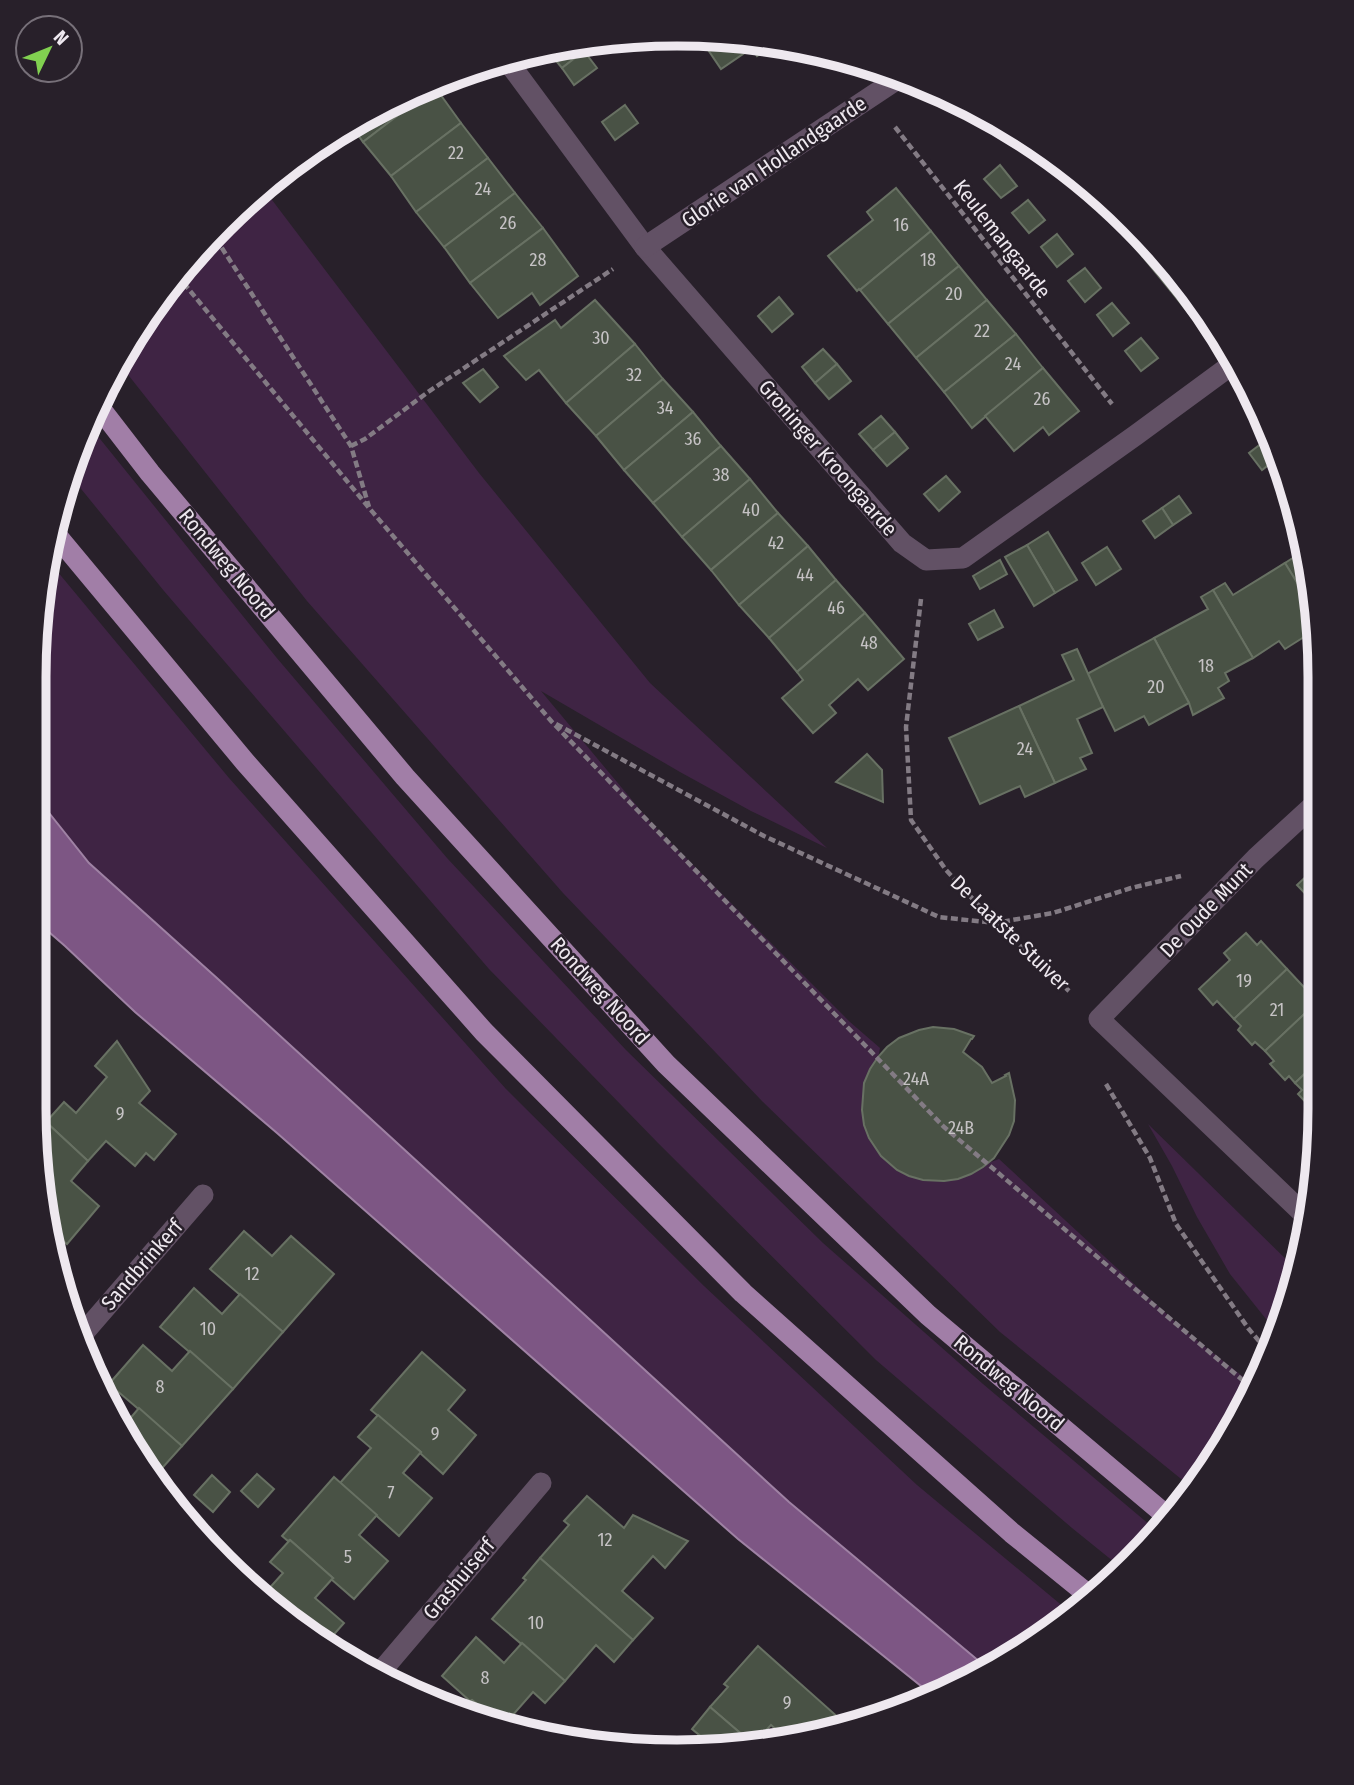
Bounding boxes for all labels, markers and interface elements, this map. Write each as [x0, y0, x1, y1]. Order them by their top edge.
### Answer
north arrow [14, 14, 84, 84]
text: N [49, 26, 73, 50]
street label: Glorie van Hollandgaarde [677, 90, 871, 234]
house number: 22 [448, 142, 464, 164]
street label: Keulemangaarde [947, 174, 1057, 304]
house number: 24 [475, 178, 491, 200]
house number: 26 [500, 212, 517, 234]
house number: 16 [893, 214, 909, 236]
house number: 28 [530, 249, 546, 271]
house number: 18 [920, 249, 936, 271]
house number: 20 [945, 283, 963, 305]
house number: 22 [974, 320, 990, 342]
house number: 30 [592, 327, 610, 349]
house number: 24 [1005, 353, 1021, 375]
house number: 32 [626, 364, 642, 386]
street label: Groninger Kroongaarde [753, 374, 903, 542]
house number: 26 [1034, 388, 1051, 410]
house number: 34 [657, 397, 674, 419]
house number: 36 [684, 428, 702, 450]
house number: 38 [712, 464, 730, 486]
house number: 40 [742, 499, 760, 521]
street label: Rondweg Noord [173, 503, 281, 625]
house number: 42 [768, 532, 784, 554]
house number: 44 [796, 564, 814, 586]
house number: 46 [827, 597, 845, 619]
house number: 48 [860, 632, 878, 654]
house number: 18 [1198, 655, 1214, 677]
house number: 20 [1147, 676, 1165, 698]
house number: 24 [1017, 738, 1033, 760]
street label: De Oude Munt [1154, 857, 1258, 963]
street label: De Laatste Stuiver [945, 870, 1075, 997]
street label: Rondweg Noord [545, 932, 655, 1050]
house number: 19 [1236, 970, 1252, 992]
house number: 21 [1270, 999, 1284, 1021]
house number: 24A [903, 1068, 929, 1090]
house number: 9 [116, 1103, 124, 1125]
house number: 24B [948, 1117, 974, 1139]
street label: Sandbrinkerf [96, 1213, 189, 1316]
house number: 12 [245, 1263, 260, 1285]
house number: 10 [200, 1318, 216, 1340]
street label: Rondweg Noord [948, 1329, 1070, 1437]
house number: 8 [156, 1376, 165, 1398]
house number: 9 [431, 1423, 439, 1445]
house number: 7 [387, 1482, 395, 1504]
house number: 12 [598, 1529, 613, 1551]
street label: Grashuiserf [417, 1532, 502, 1625]
house number: 5 [344, 1546, 352, 1568]
house number: 10 [528, 1612, 544, 1634]
house number: 8 [481, 1667, 490, 1689]
house number: 9 [783, 1692, 791, 1714]

